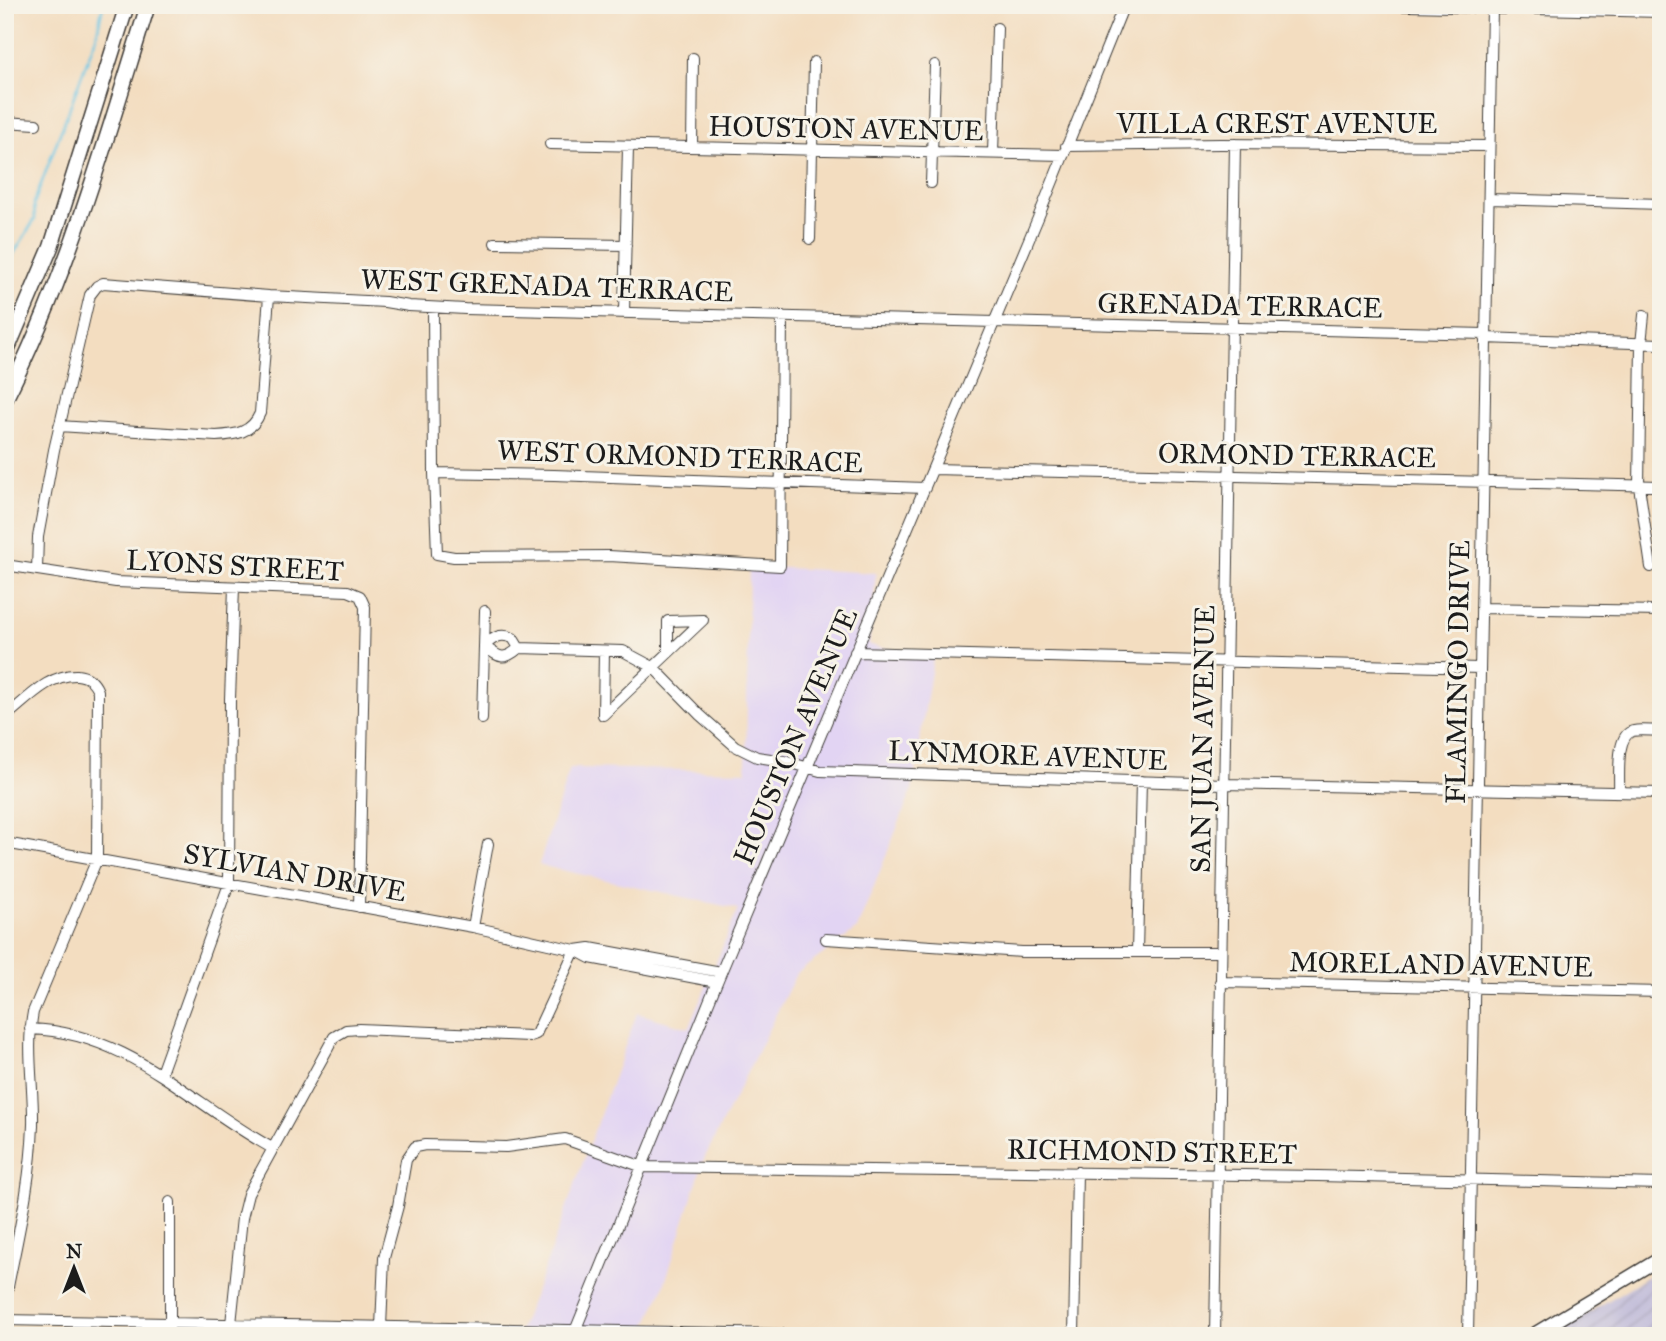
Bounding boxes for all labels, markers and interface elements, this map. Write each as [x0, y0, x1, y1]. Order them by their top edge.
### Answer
street label: VILLA CREST AVENUE [1116, 106, 1437, 141]
street label: HOUSTON AVENUE [708, 109, 984, 148]
street label: WEST GRENADA TERRACE [360, 261, 734, 309]
street label: GRENADA TERRACE [1097, 286, 1383, 325]
street label: WEST ORMOND TERRACE [496, 433, 864, 480]
street label: ORMOND TERRACE [1158, 436, 1436, 475]
street label: FLAMINGO DRIVE [1438, 540, 1477, 804]
street label: LYONS STREET [125, 542, 345, 589]
street label: HOUSTON AVENUE [726, 603, 865, 870]
street label: SAN JUAN AVENUE [1183, 605, 1222, 873]
street label: LYNMORE AVENUE [888, 733, 1168, 778]
street label: SYLVIAN DRIVE [181, 836, 409, 909]
street label: MORELAND AVENUE [1289, 944, 1593, 985]
street label: RICHMOND STREET [1007, 1131, 1297, 1172]
north arrow [38, 1232, 108, 1302]
text: N [66, 1240, 82, 1263]

